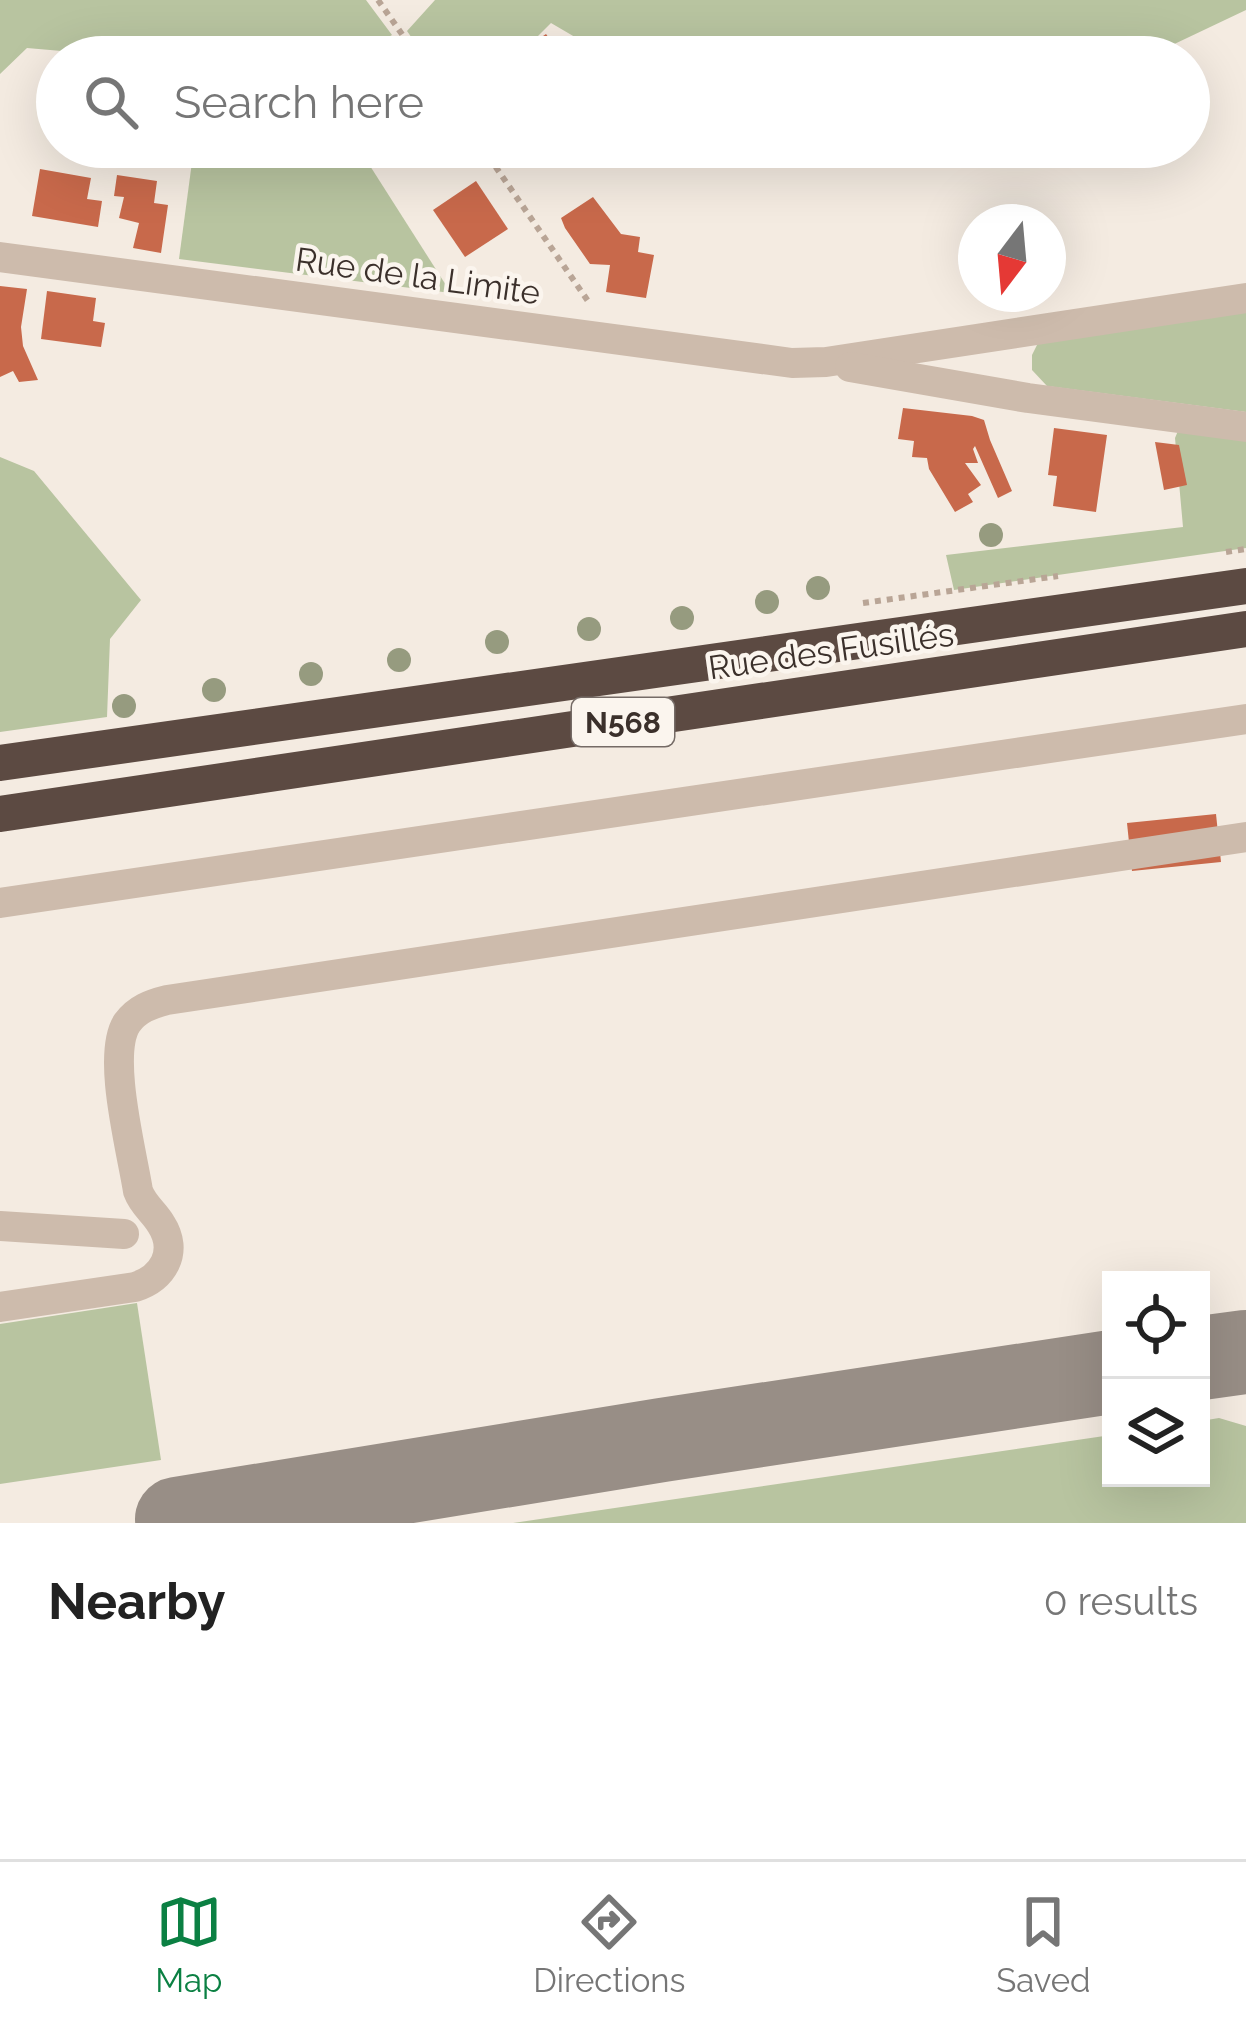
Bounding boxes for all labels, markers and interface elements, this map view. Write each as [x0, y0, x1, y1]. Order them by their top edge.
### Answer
search box [36, 36, 1210, 168]
icon: search [78, 69, 144, 135]
text: Search here [174, 76, 424, 129]
north arrow [958, 204, 1066, 312]
street label: Rue de la Limite [293, 240, 543, 312]
street label: Rue des Fusillés [706, 614, 956, 688]
road number: N568 [572, 698, 674, 746]
map controls [1102, 1271, 1210, 1487]
button: locate [1102, 1271, 1210, 1379]
button: layers [1102, 1379, 1210, 1487]
text: Nearby [48, 1571, 225, 1631]
text: 0 results [1044, 1578, 1198, 1624]
tab: Map [155, 1889, 222, 2000]
tab: Directions [533, 1889, 686, 2000]
tab: Saved [996, 1889, 1091, 2000]

